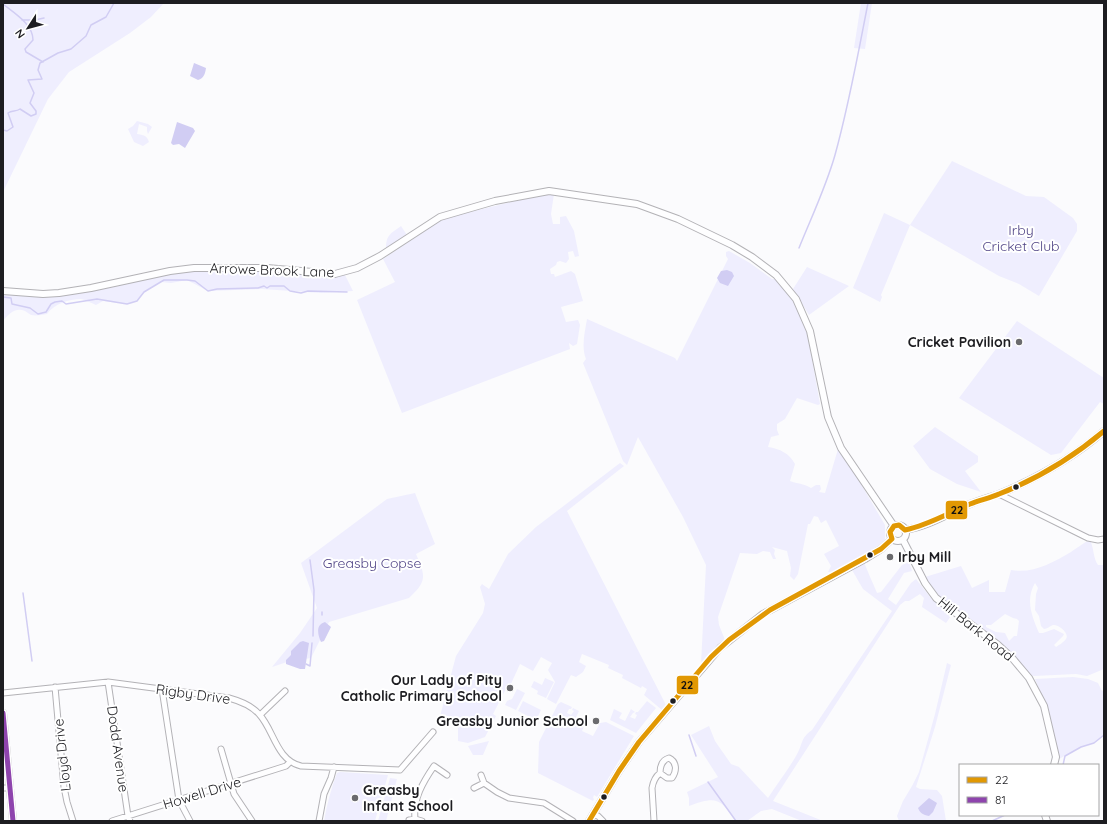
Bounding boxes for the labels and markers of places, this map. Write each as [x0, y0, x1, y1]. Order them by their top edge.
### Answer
place label: Cricket Pavilion [908, 333, 1011, 351]
marker: Cricket Pavilion [1014, 337, 1024, 347]
unlabelled marker [1011, 482, 1021, 492]
place label: Irby Mill [898, 548, 951, 566]
unlabelled marker [865, 550, 875, 560]
marker: Irby Mill [885, 552, 895, 562]
place label: Our Lady of Pity Catholic Primary School [341, 671, 502, 705]
marker: Our Lady of Pity Catholic Primary School [505, 683, 515, 693]
unlabelled marker [668, 696, 678, 706]
place label: Greasby Junior School [436, 712, 588, 730]
marker: Greasby Junior School [591, 716, 601, 726]
place label: Greasby Infant School [363, 781, 453, 815]
unlabelled marker [599, 792, 609, 802]
marker: Greasby Infant School [350, 793, 360, 803]

